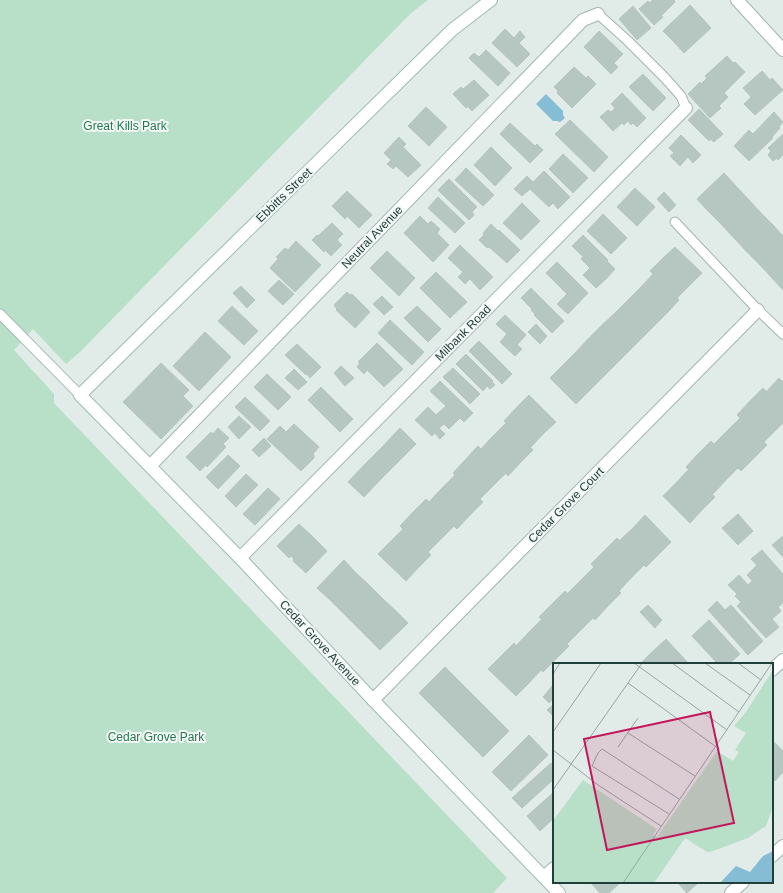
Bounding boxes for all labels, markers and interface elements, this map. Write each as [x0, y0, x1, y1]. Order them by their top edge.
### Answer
park label: Great Kills Park [83, 119, 168, 133]
street label: Ebbitts Street [253, 164, 315, 225]
street label: Neutral Avenue [339, 202, 406, 271]
street label: Milbank Road [432, 302, 494, 364]
street label: Cedar Grove Court [525, 464, 607, 546]
street label: Cedar Grove Avenue [277, 597, 363, 689]
inset map [553, 663, 773, 883]
park label: Cedar Grove Park [108, 730, 205, 744]

